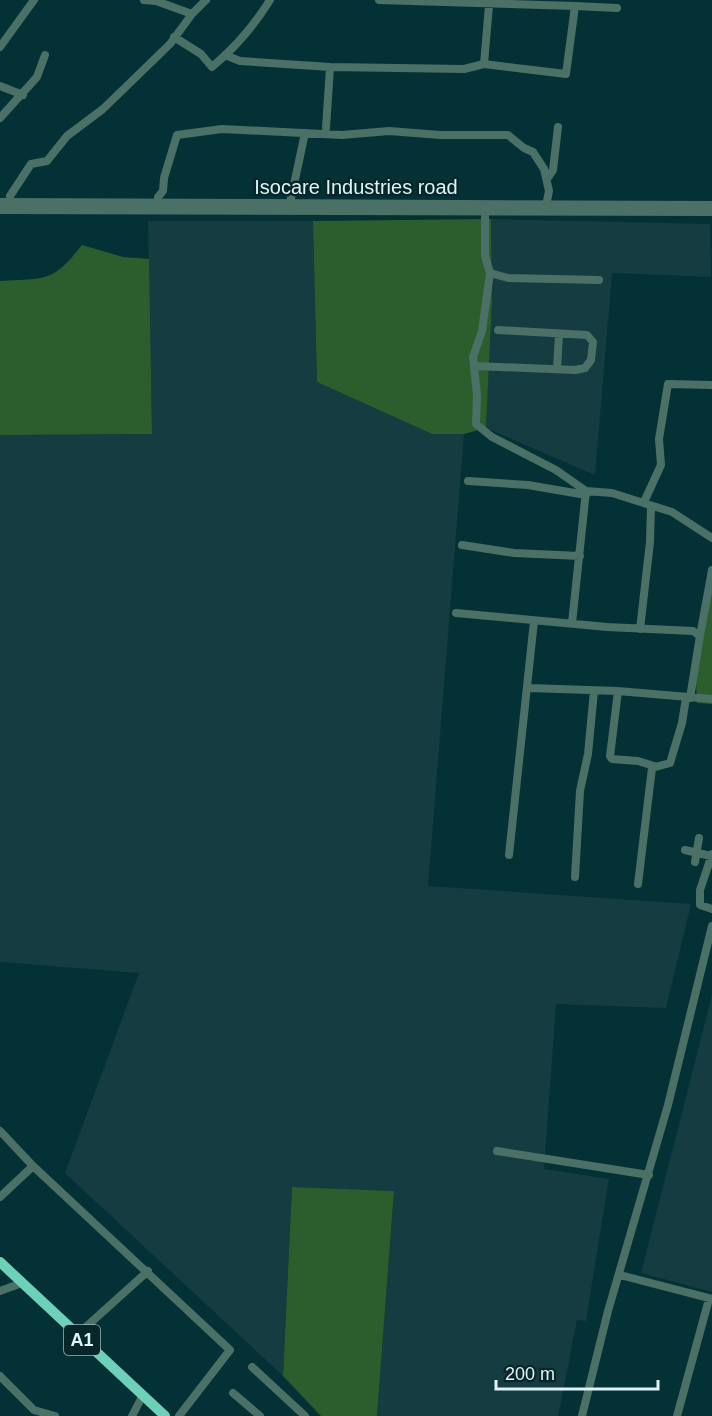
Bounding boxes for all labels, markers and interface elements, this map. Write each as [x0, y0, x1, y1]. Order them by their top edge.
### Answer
street label: Isocare Industries road [254, 176, 458, 198]
road number: A1 [64, 1325, 100, 1355]
scale bar [496, 1353, 658, 1391]
text: 200 m [505, 1364, 555, 1384]

